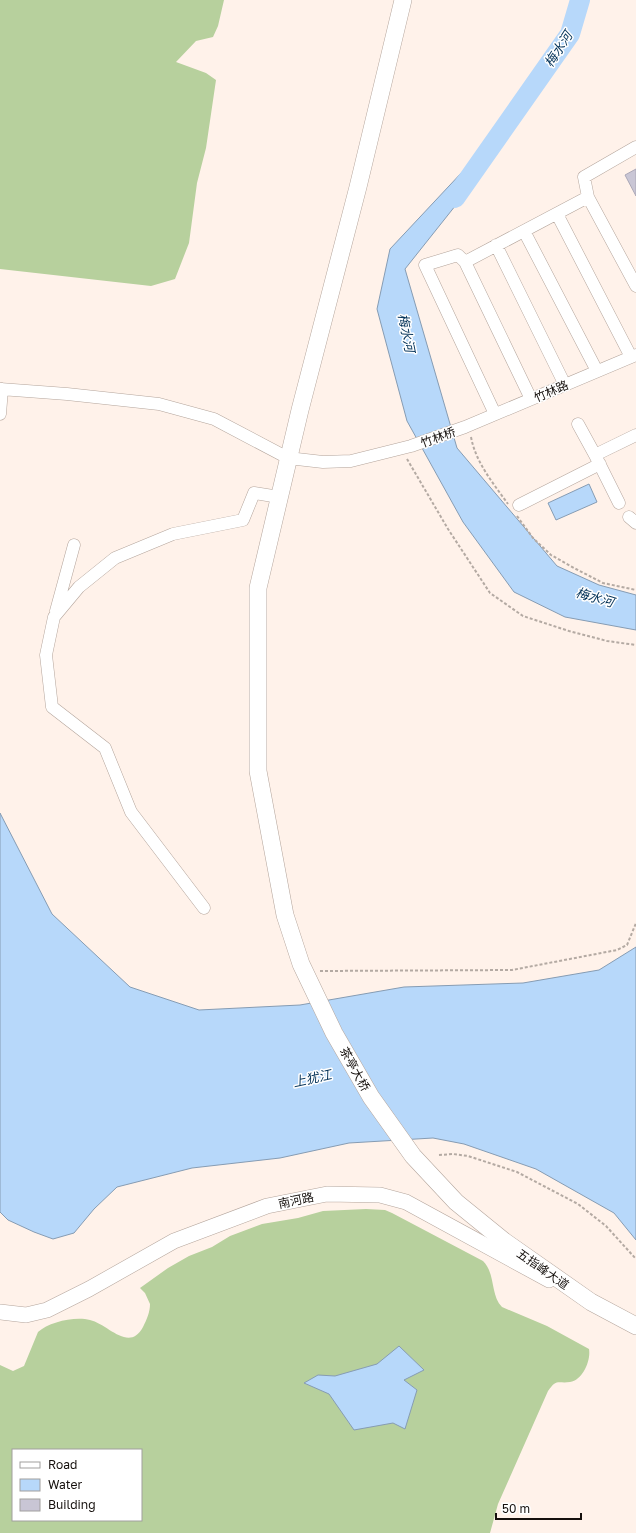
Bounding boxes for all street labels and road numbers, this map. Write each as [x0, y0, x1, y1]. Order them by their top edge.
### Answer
street label: 竹林路 [531, 377, 571, 405]
street label: 竹林桥 [419, 424, 457, 450]
street label: 茶亭大桥 [337, 1044, 373, 1094]
street label: 南河路 [277, 1189, 315, 1211]
street label: 五指峰大道 [514, 1246, 572, 1292]

